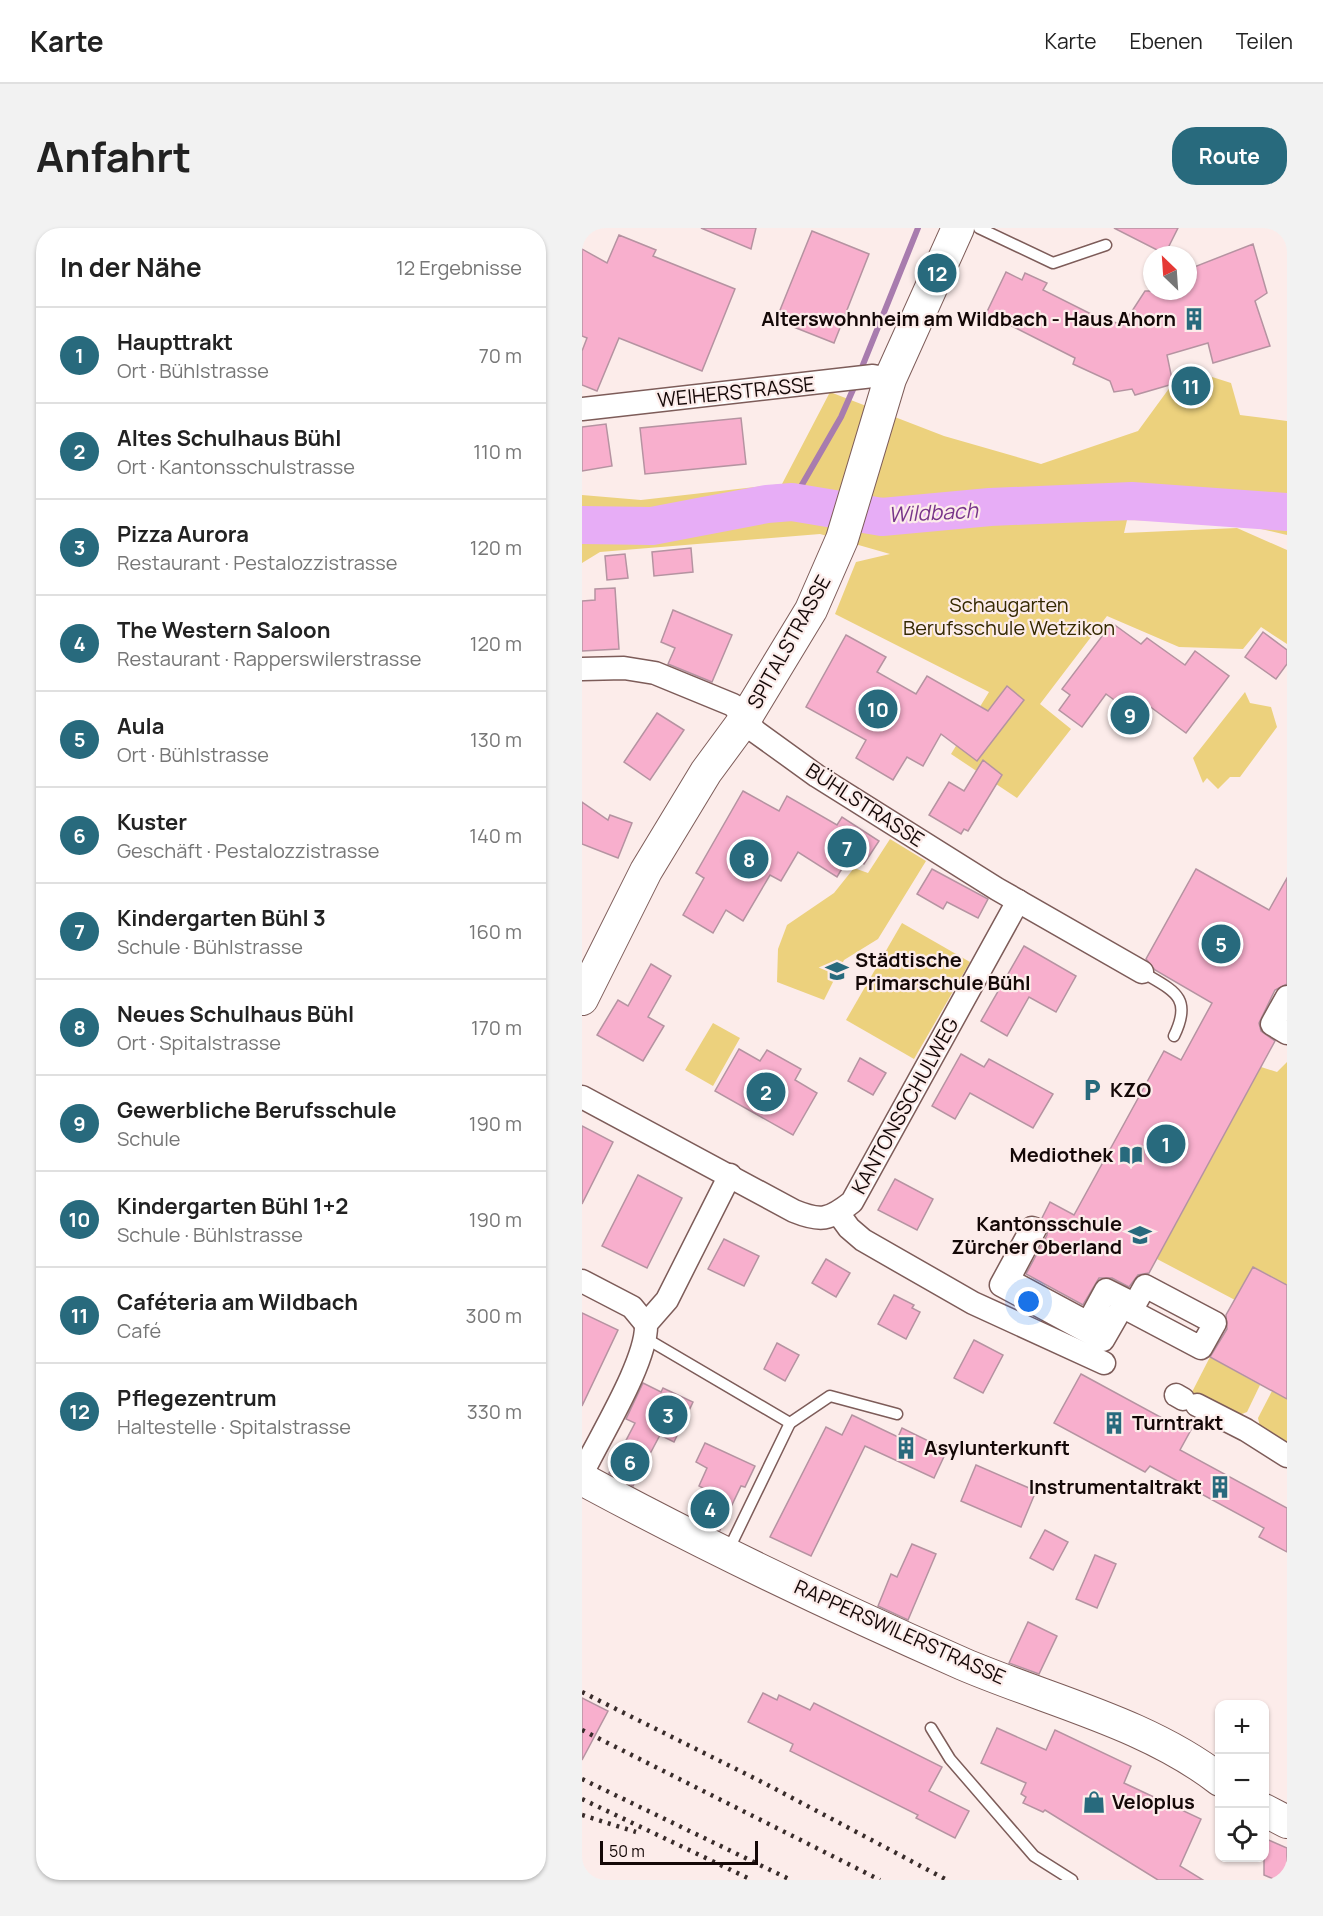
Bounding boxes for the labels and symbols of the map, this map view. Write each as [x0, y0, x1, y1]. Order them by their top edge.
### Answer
north arrow [1143, 246, 1197, 300]
pin: 12 [918, 250, 956, 296]
place label: Alterswohnheim am Wildbach - Haus Ahorn [761, 305, 1176, 332]
building icon: Alterswohnheim am Wildbach - Haus Ahorn [1181, 306, 1207, 332]
pin: 11 [1172, 364, 1210, 408]
street label: WEIHERSTRASSE [656, 370, 816, 413]
water label: Wildbach [887, 496, 980, 528]
street label: SPITALSTRASSE [741, 570, 836, 713]
park label: Schaugarten Berufsschule Wetzikon [903, 591, 1115, 641]
pin: 10 [858, 686, 898, 732]
pin: 9 [1110, 692, 1150, 738]
street label: BÜHLSTRASSE [801, 756, 930, 853]
pin: 7 [828, 826, 866, 870]
pin: 8 [730, 836, 768, 882]
pin: 5 [1202, 922, 1240, 966]
place label: Städtische Primarschule Bühl [855, 946, 1031, 996]
school or university icon: Städtische Primarschule Bühl [824, 958, 850, 984]
street label: KANTONSSCHULWEG [845, 1013, 964, 1199]
pin: 2 [746, 1070, 786, 1114]
place label: KZO [1110, 1076, 1151, 1103]
parking icon: KZO [1079, 1077, 1105, 1103]
pin: 1 [1146, 1122, 1186, 1166]
place label: Mediothek [1010, 1141, 1114, 1168]
library icon: Mediothek [1118, 1142, 1144, 1168]
place label: Kantonsschule Zürcher Oberland [951, 1210, 1122, 1260]
school or university icon: Kantonsschule Zürcher Oberland [1127, 1222, 1153, 1248]
your location [1014, 1287, 1043, 1316]
pin: 3 [648, 1392, 688, 1438]
place label: Turntrakt [1132, 1409, 1223, 1436]
building icon: Turntrakt [1101, 1410, 1127, 1436]
place label: Asylunterkunft [924, 1434, 1070, 1461]
building icon: Asylunterkunft [893, 1435, 919, 1461]
pin: 6 [610, 1440, 650, 1484]
place label: Instrumentaltrakt [1029, 1473, 1202, 1500]
building icon: Instrumentaltrakt [1207, 1474, 1233, 1500]
pin: 4 [690, 1486, 730, 1532]
street label: RAPPERSWILERSTRASSE [790, 1573, 1010, 1690]
place label: Veloplus [1112, 1788, 1195, 1815]
shop icon: Veloplus [1081, 1789, 1107, 1815]
scale bar [600, 1838, 758, 1866]

